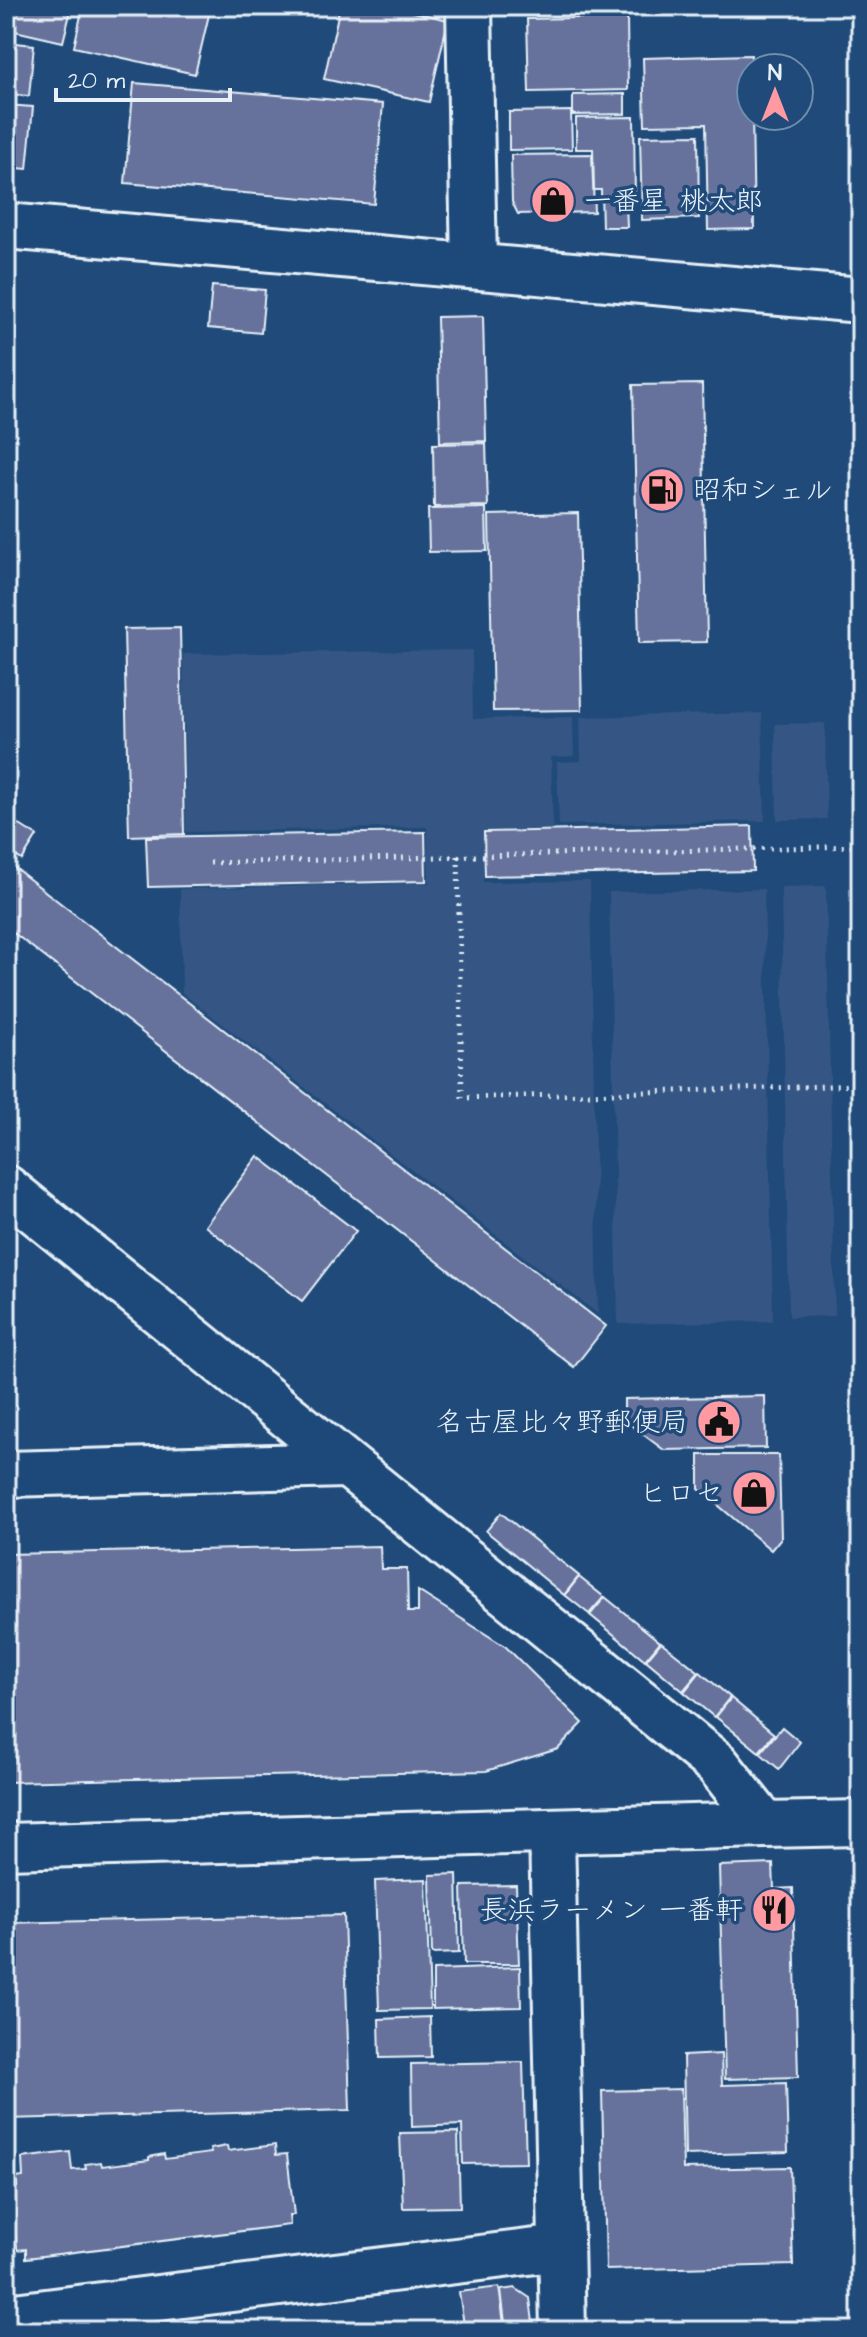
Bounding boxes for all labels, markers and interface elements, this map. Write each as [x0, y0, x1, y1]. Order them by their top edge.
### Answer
scale bar [56, 52, 230, 102]
north arrow [735, 52, 815, 132]
text: N [768, 58, 782, 89]
text: 20 m [68, 64, 125, 98]
shop icon: 一番星 桃太郎 [529, 177, 577, 225]
place label: 一番星 桃太郎 [584, 182, 763, 221]
fuel station icon: 昭和シェル [638, 466, 686, 514]
place label: 昭和シェル [693, 471, 833, 510]
public building icon: 名古屋比々野郵便局 [695, 1398, 743, 1446]
place label: 名古屋比々野郵便局 [436, 1403, 688, 1442]
shop icon: ヒロセ [730, 1469, 778, 1517]
place label: ヒロセ [639, 1474, 723, 1513]
restaurant icon: 長浜ラーメン 一番軒 [750, 1886, 798, 1934]
place label: 長浜ラーメン 一番軒 [480, 1891, 743, 1930]

